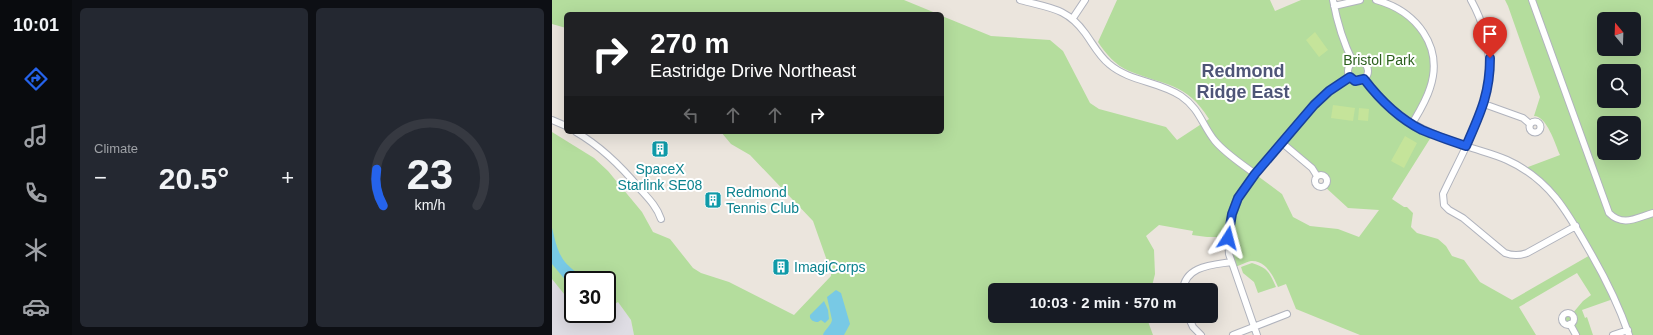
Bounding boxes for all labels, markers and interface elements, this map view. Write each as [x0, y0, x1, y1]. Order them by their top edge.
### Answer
north arrow [1597, 12, 1641, 56]
map controls [1597, 12, 1641, 160]
text: 10:01 [13, 15, 59, 35]
pin [1473, 17, 1507, 58]
icon: arrive [1479, 23, 1501, 45]
icon: right [584, 28, 636, 80]
text: 270 m [650, 28, 729, 59]
park label: Bristol Park [1343, 52, 1416, 68]
text: Eastridge Drive Northeast [650, 61, 856, 81]
district label: Redmond Ridge East [1196, 61, 1290, 102]
button: search [1597, 64, 1641, 108]
icon: directions [22, 65, 50, 93]
icon: left [680, 104, 702, 126]
icon: ahead [722, 104, 744, 126]
icon: ahead [764, 104, 786, 126]
icon: right [806, 104, 828, 126]
button: layers [1597, 116, 1641, 160]
icon: music [22, 122, 50, 150]
building icon: SpaceX Starlink SE08 [650, 139, 670, 159]
text: Climate [94, 141, 138, 156]
text: 23 [407, 150, 453, 197]
place label: SpaceX Starlink SE08 [618, 161, 703, 193]
text: 20.5° [159, 162, 229, 195]
text: − [94, 165, 107, 190]
text: + [281, 165, 294, 190]
icon: phone [22, 179, 50, 207]
place label: Redmond Tennis Club [726, 184, 799, 216]
building icon: Redmond Tennis Club [703, 190, 723, 210]
text: km/h [415, 196, 446, 212]
position arrow [1207, 217, 1249, 259]
icon: climate [22, 236, 50, 264]
building icon: ImagiCorps [771, 257, 791, 277]
place label: ImagiCorps [794, 259, 866, 275]
speed limit sign: 30 [564, 271, 616, 323]
icon: car [22, 293, 50, 321]
text: 10:03 · 2 min · 570 m [1030, 294, 1176, 311]

